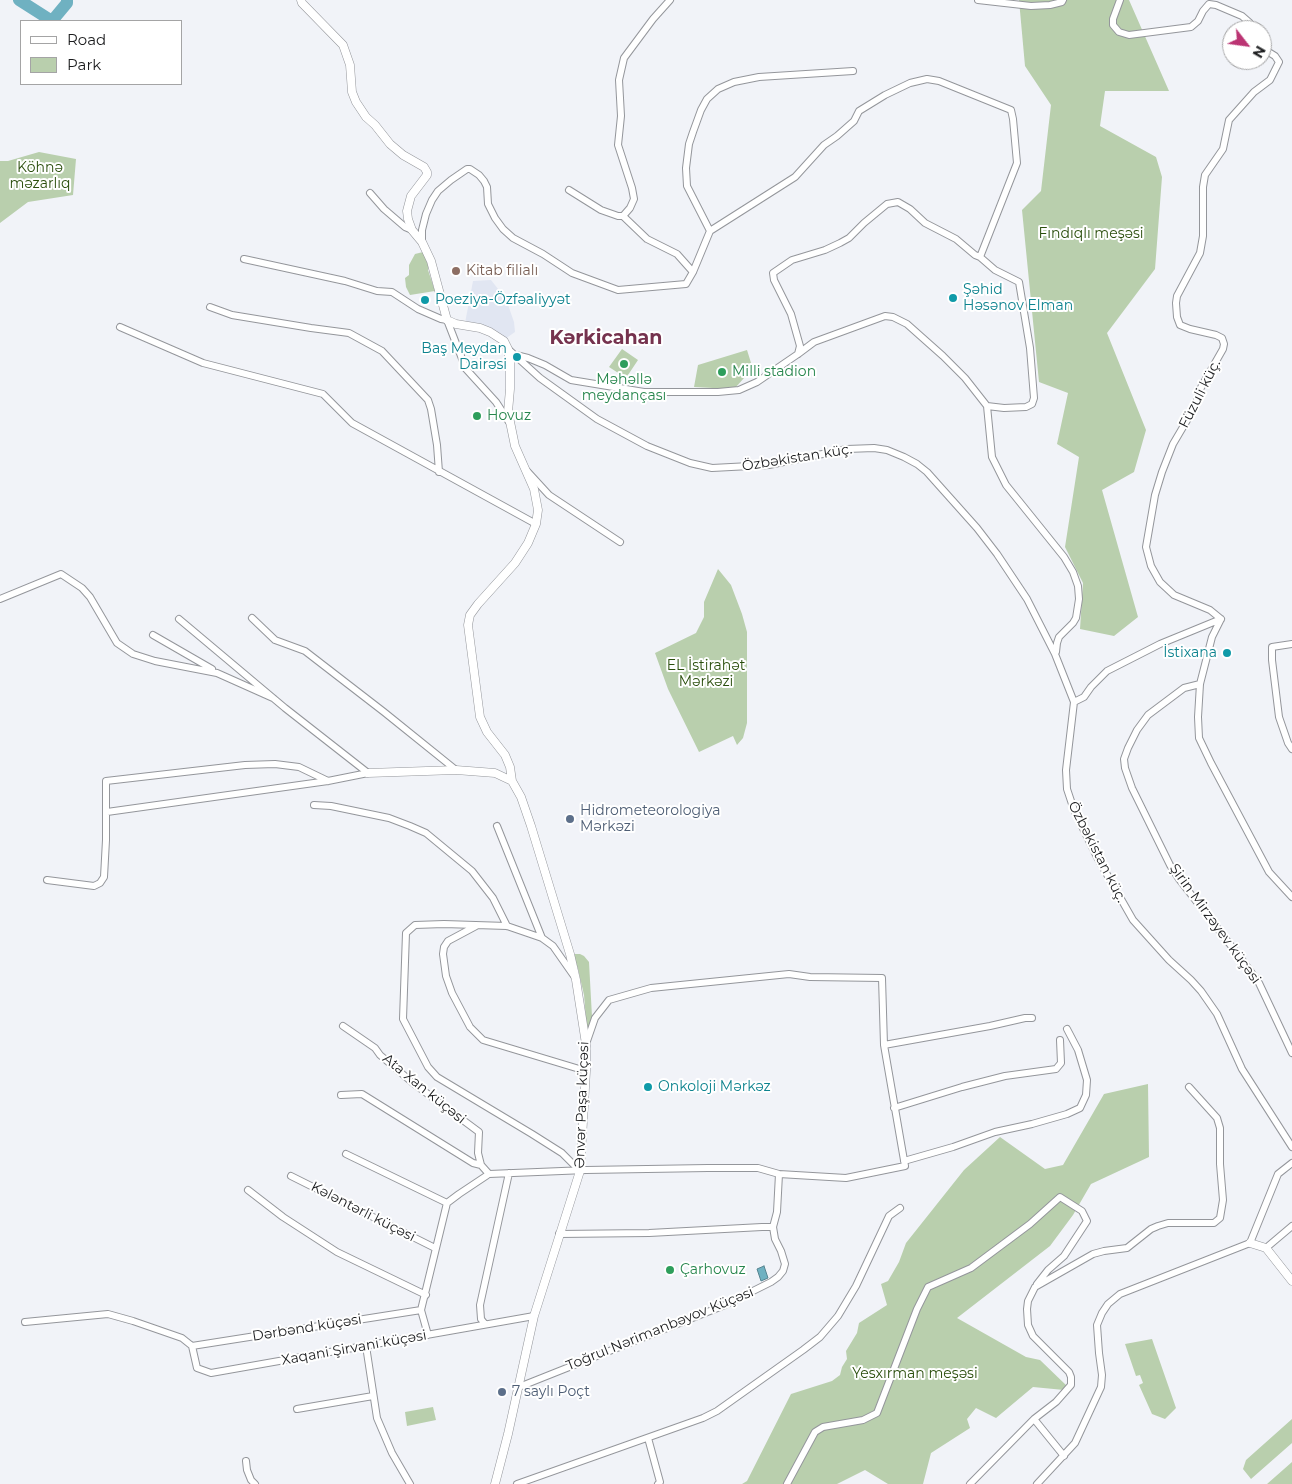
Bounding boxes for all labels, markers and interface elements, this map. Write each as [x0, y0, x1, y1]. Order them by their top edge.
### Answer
legend [20, 20, 182, 85]
north arrow [1222, 20, 1272, 70]
text: Road [67, 30, 106, 49]
text: N [1249, 43, 1270, 61]
text: Park [67, 55, 101, 74]
park label: Köhnə məzarlıq [9, 160, 71, 192]
park label: Fındıqlı meşəsi [1038, 226, 1144, 242]
place label: Kitab filialı [466, 263, 538, 279]
marker: Kitab filialı [450, 265, 462, 277]
place label: Şəhid Həsənov Elman [963, 282, 1073, 314]
place label: Poeziya-Özfəaliyyət [435, 292, 571, 308]
marker: Şəhid Həsənov Elman [947, 292, 959, 304]
marker: Poeziya-Özfəaliyyət [419, 294, 431, 306]
district label: Kərkicahan [550, 327, 662, 349]
place label: Baş Meydan Dairəsi [421, 341, 507, 374]
marker: Baş Meydan Dairəsi [511, 351, 523, 363]
street label: Füzuli küç. [1176, 357, 1224, 431]
marker: Məhəllə meydançası [618, 358, 630, 370]
place label: Milli stadion [732, 364, 816, 380]
marker: Milli stadion [716, 366, 728, 378]
place label: Məhəllə meydançası [582, 372, 666, 404]
place label: Hovuz [487, 408, 531, 424]
marker: Hovuz [471, 410, 483, 422]
street label: Özbəkistan küç. [741, 441, 853, 475]
place label: İstixana [1163, 645, 1217, 661]
marker: İstixana [1221, 647, 1233, 659]
park label: EL İstirahət Mərkəzi [667, 658, 745, 690]
street label: Özbəkistan küç. [1064, 799, 1130, 905]
place label: Hidrometeorologiya Mərkəzi [580, 803, 720, 836]
marker: Hidrometeorologiya Mərkəzi [564, 813, 576, 825]
street label: Şirin Mirzəyev küçəsi [1166, 861, 1264, 987]
street label: Ənvər Paşa küçəsi [571, 1041, 593, 1169]
street label: Ata Xan küçəsi [379, 1050, 469, 1128]
place label: Onkoloji Mərkəz [658, 1079, 771, 1095]
marker: Onkoloji Mərkəz [642, 1081, 654, 1093]
street label: Kələntərli küçəsi [308, 1178, 418, 1246]
place label: Çarhovuz [680, 1262, 746, 1278]
marker: Çarhovuz [664, 1264, 676, 1276]
street label: Toğrul Nərimanbəyov Küçəsi [564, 1284, 756, 1374]
street label: Dərbənd küçəsi [251, 1311, 363, 1345]
street label: Xaqani Şirvani küçəsi [280, 1327, 428, 1369]
park label: Yesxırman meşəsi [852, 1366, 978, 1382]
place label: 7 saylı Poçt [512, 1384, 590, 1400]
marker: 7 saylı Poçt [496, 1386, 508, 1398]

